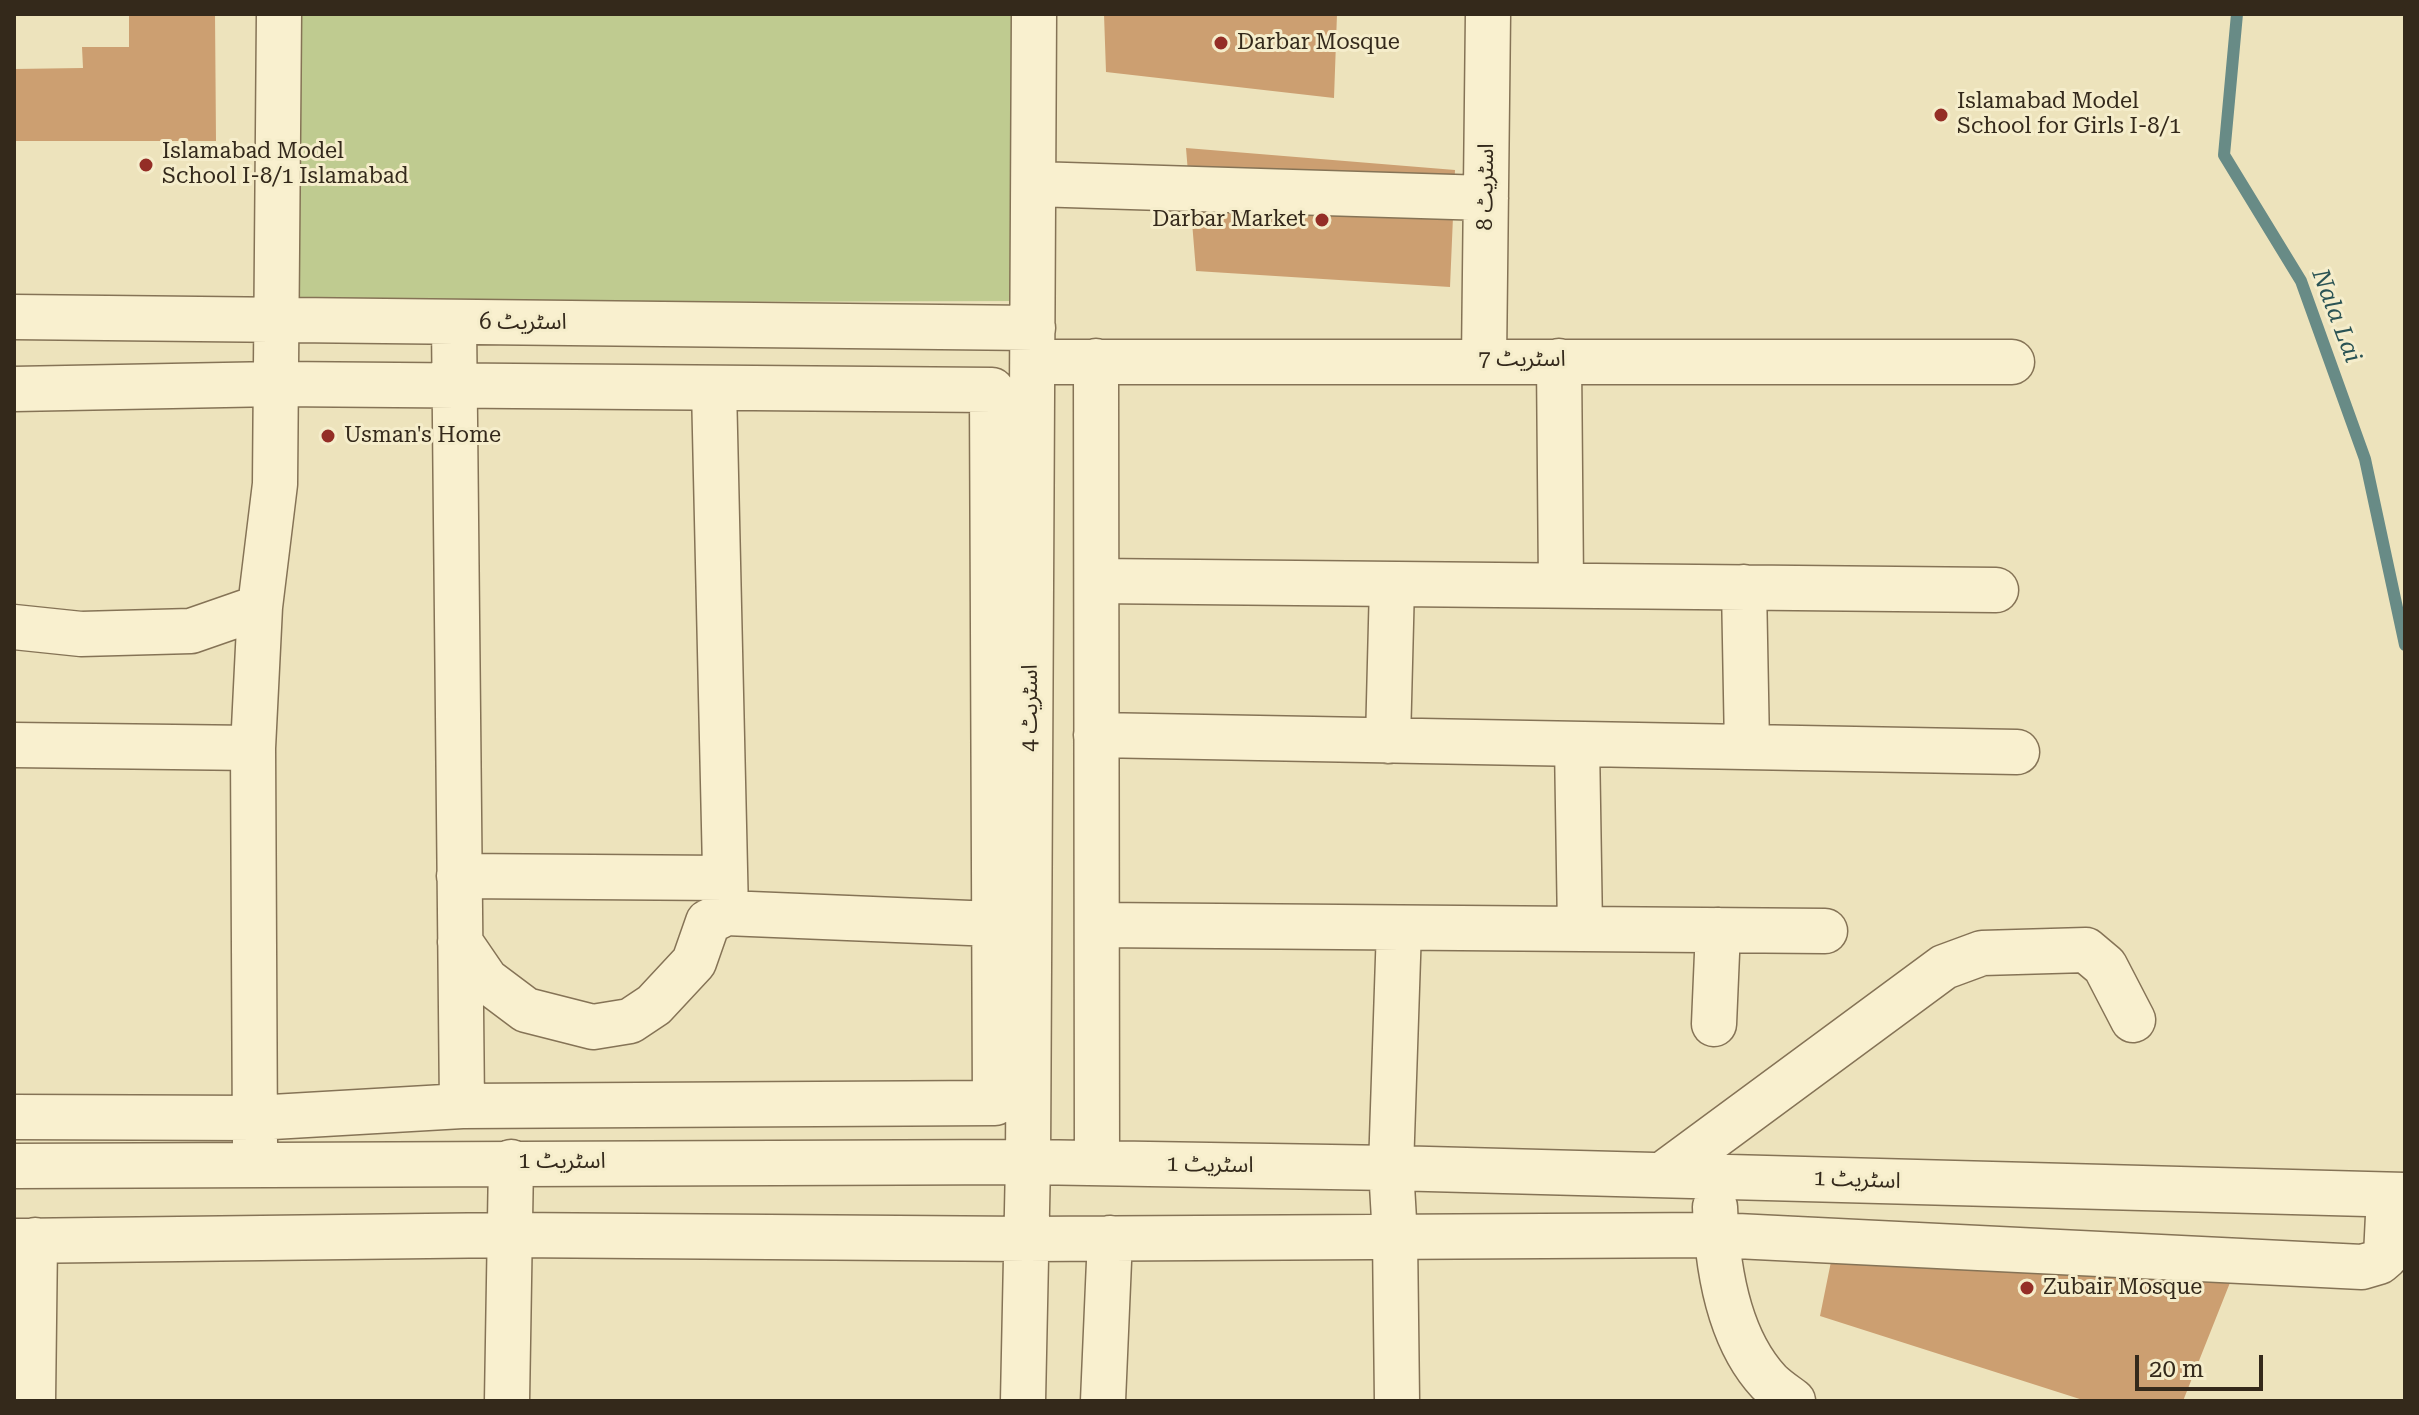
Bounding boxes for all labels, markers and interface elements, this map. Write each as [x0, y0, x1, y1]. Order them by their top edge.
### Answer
place label: Darbar Mosque [1237, 30, 1400, 56]
marker: Darbar Mosque [1212, 34, 1230, 52]
place label: Islamabad Model School for Girls I-8/1 [1957, 89, 2181, 140]
marker: Islamabad Model School for Girls I-8/1 [1932, 106, 1950, 124]
place label: Islamabad Model School I-8/1 Islamabad [162, 139, 409, 190]
street label: اسٹریٹ 8 [1472, 143, 1500, 231]
marker: Islamabad Model School I-8/1 Islamabad [137, 156, 155, 174]
place label: Darbar Market [1152, 207, 1306, 233]
marker: Darbar Market [1313, 211, 1331, 229]
water label: Nala Lai [2305, 265, 2367, 367]
street label: اسٹریٹ 6 [479, 310, 567, 336]
street label: اسٹریٹ 7 [1478, 347, 1566, 373]
place label: Usman's Home [344, 423, 501, 449]
marker: Usman's Home [319, 427, 337, 445]
street label: اسٹریٹ 4 [1018, 664, 1044, 752]
street label: اسٹریٹ 1 [518, 1149, 606, 1175]
street label: اسٹریٹ 1 [1166, 1151, 1254, 1179]
street label: اسٹریٹ 1 [1813, 1165, 1901, 1195]
place label: Zubair Mosque [2043, 1275, 2202, 1301]
marker: Zubair Mosque [2018, 1279, 2036, 1297]
scale bar [2139, 1339, 2267, 1389]
text: 20 m [2149, 1355, 2204, 1383]

